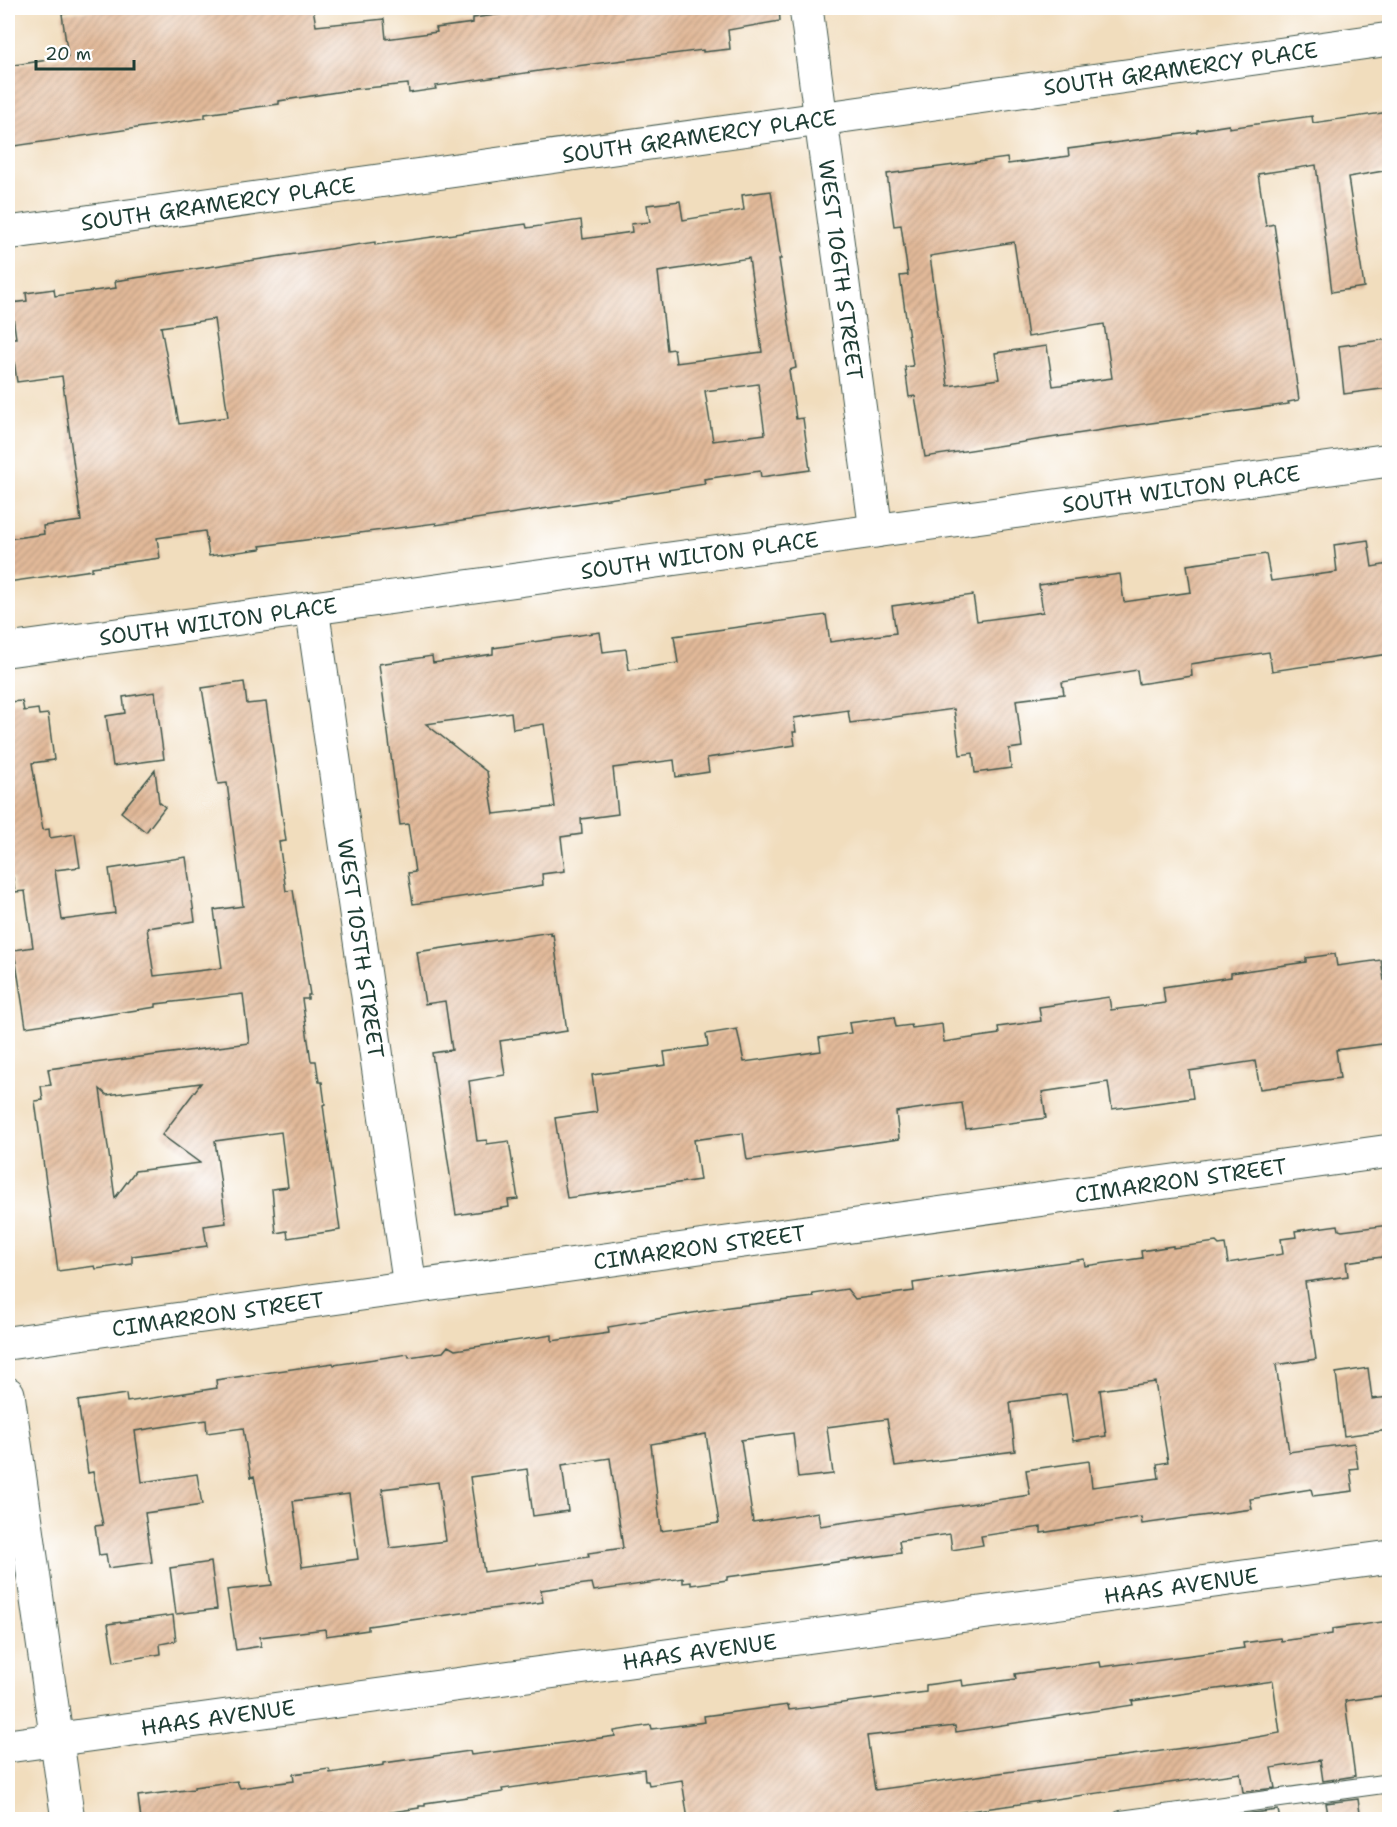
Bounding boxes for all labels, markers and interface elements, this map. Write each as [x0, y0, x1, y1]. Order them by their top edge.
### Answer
scale bar [36, 33, 134, 71]
street label: SOUTH GRAMERCY PLACE [1041, 35, 1320, 103]
text: 20 m [45, 42, 91, 66]
street label: SOUTH GRAMERCY PLACE [560, 103, 838, 170]
street label: WEST 106TH STREET [811, 158, 870, 382]
street label: SOUTH GRAMERCY PLACE [79, 170, 357, 238]
street label: SOUTH WILTON PLACE [1060, 459, 1302, 520]
street label: SOUTH WILTON PLACE [579, 525, 820, 586]
street label: SOUTH WILTON PLACE [97, 591, 339, 652]
street label: WEST 105TH STREET [330, 837, 391, 1061]
street label: CIMARRON STREET [1073, 1151, 1289, 1210]
street label: CIMARRON STREET [591, 1218, 808, 1277]
street label: CIMARRON STREET [110, 1285, 326, 1343]
street label: HAAS AVENUE [1102, 1561, 1260, 1611]
street label: HAAS AVENUE [621, 1627, 779, 1677]
street label: HAAS AVENUE [139, 1693, 297, 1743]

